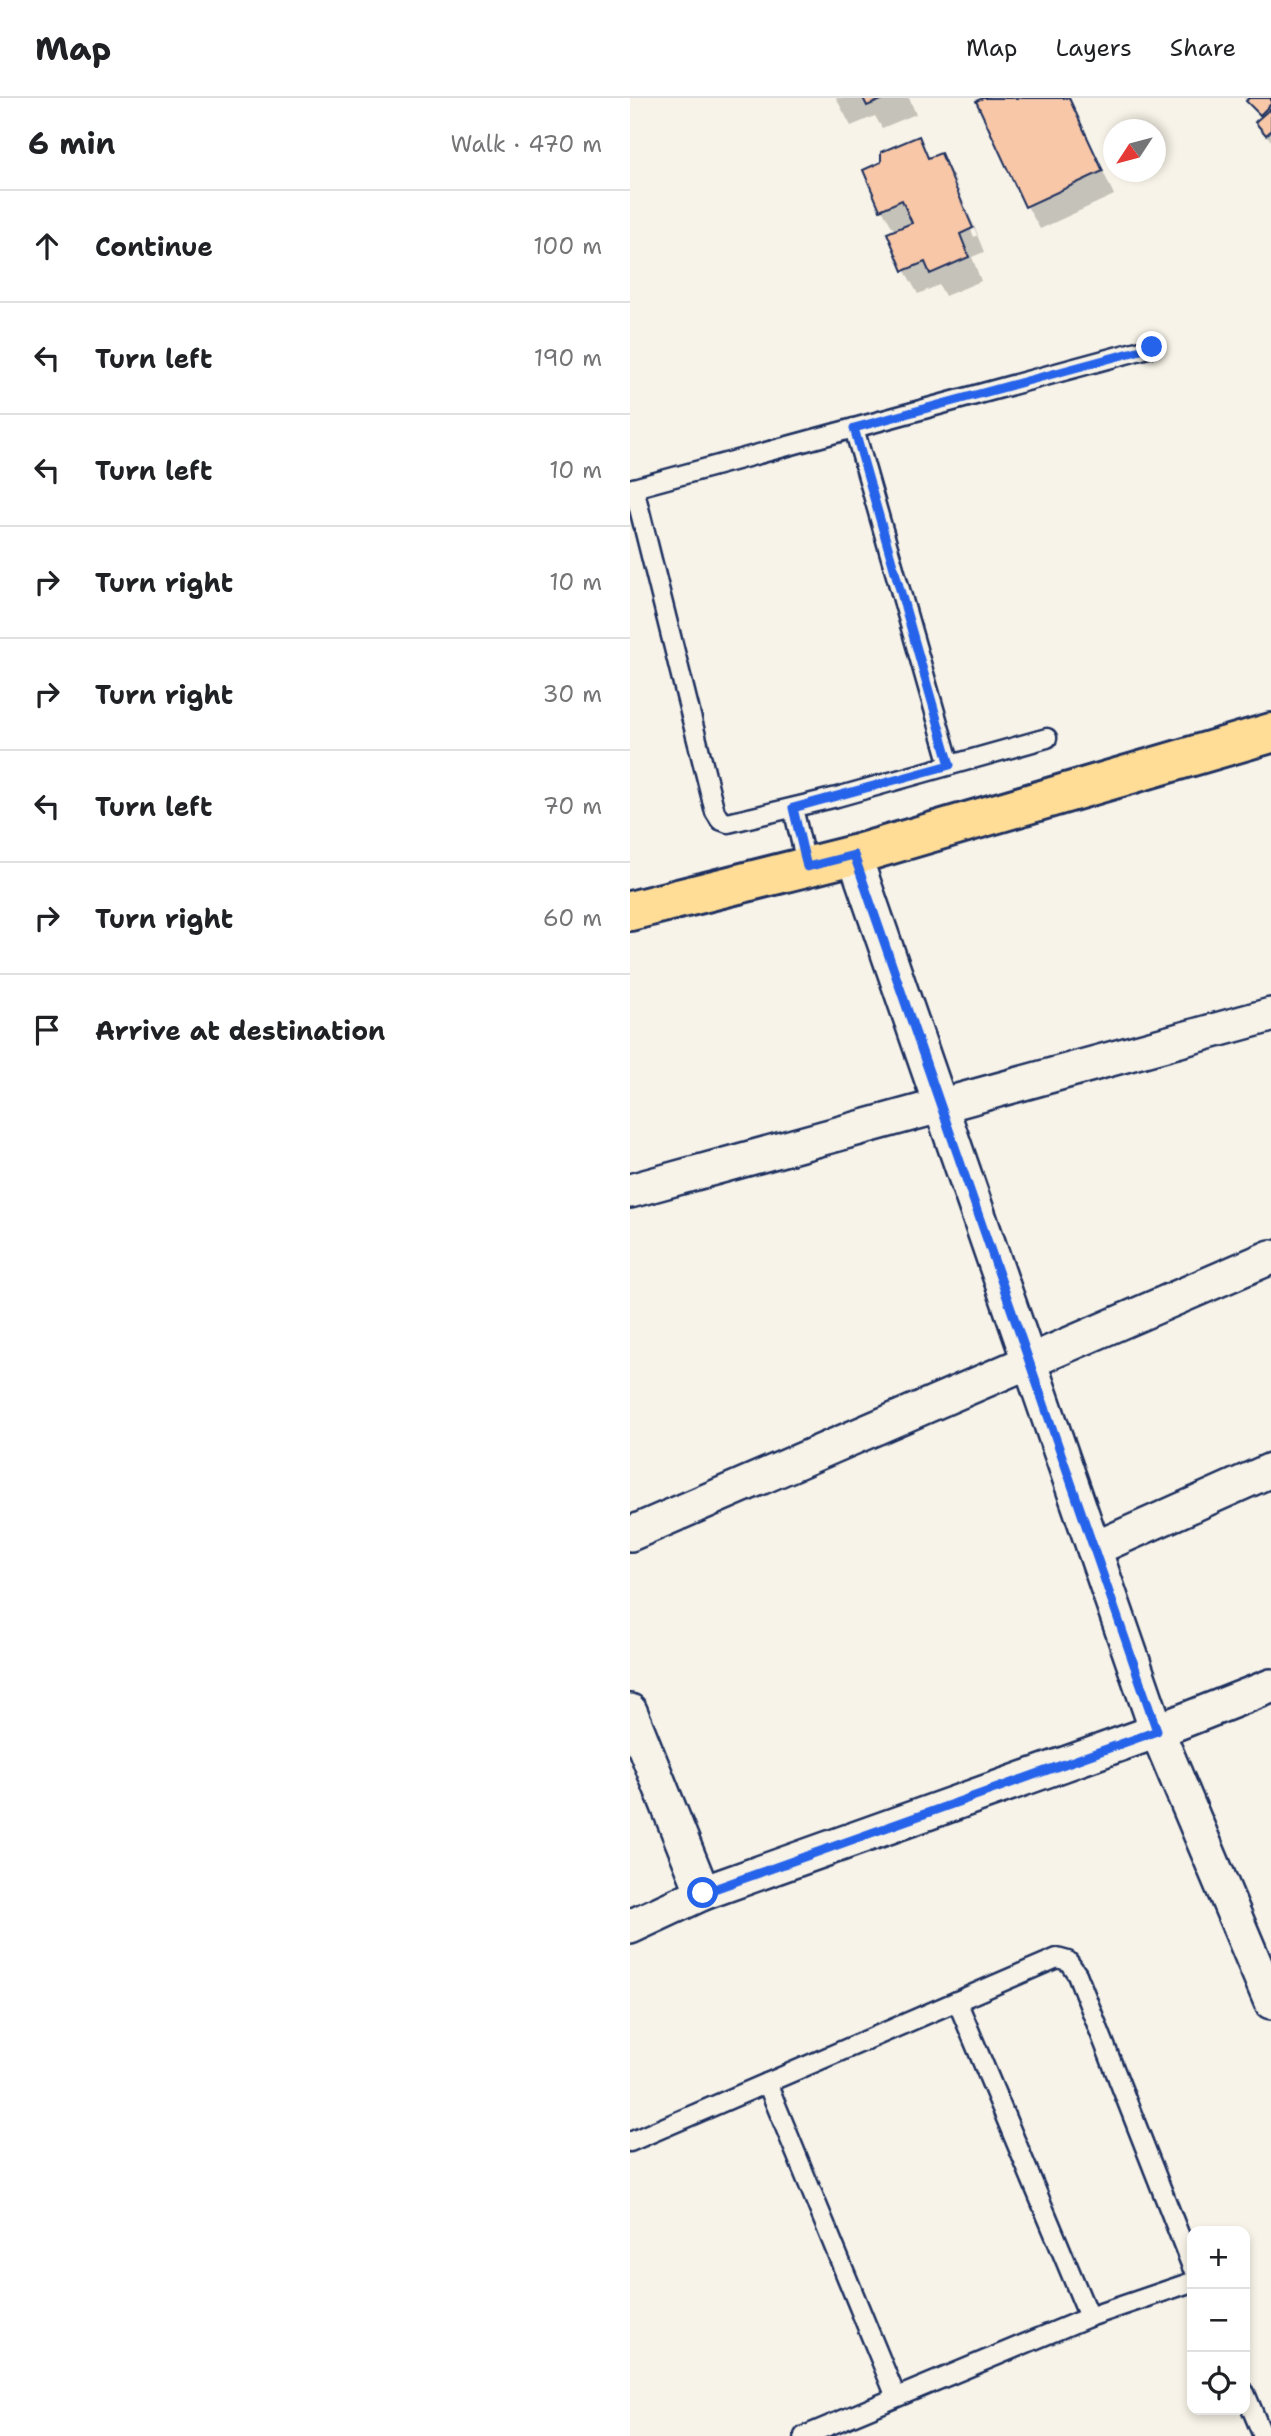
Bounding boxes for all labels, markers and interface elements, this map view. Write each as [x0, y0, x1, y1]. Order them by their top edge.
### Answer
text: Map [35, 26, 111, 71]
text: Map [966, 32, 1017, 64]
text: Layers [1055, 32, 1132, 64]
text: Share [1170, 32, 1236, 64]
north arrow [1103, 119, 1166, 182]
text: 6 min [28, 123, 115, 164]
text: Walk · 470 m [450, 129, 602, 159]
icon: ahead [28, 227, 66, 265]
text: Continue [95, 229, 213, 264]
text: 100 m [533, 231, 602, 261]
route end [1136, 331, 1167, 362]
icon: left [28, 339, 66, 377]
text: Turn left [95, 341, 212, 376]
text: 190 m [534, 343, 602, 373]
icon: left [28, 451, 66, 489]
text: Turn left [95, 453, 212, 488]
text: 10 m [549, 455, 602, 485]
icon: right [28, 563, 66, 601]
text: Turn right [95, 565, 233, 600]
text: 10 m [549, 567, 602, 597]
icon: right [28, 675, 66, 713]
text: Turn right [95, 677, 233, 712]
text: 30 m [543, 679, 602, 709]
icon: left [28, 787, 66, 825]
text: Turn left [95, 789, 212, 824]
text: 70 m [543, 791, 602, 821]
icon: right [28, 899, 66, 937]
text: Turn right [95, 901, 233, 936]
text: 60 m [543, 903, 602, 933]
icon: arrive [28, 1011, 66, 1049]
text: Arrive at destination [95, 1013, 385, 1048]
route start [687, 1877, 718, 1908]
map controls [1187, 2226, 1250, 2415]
button: + [1187, 2226, 1250, 2289]
button: − [1187, 2289, 1250, 2352]
button: locate [1187, 2352, 1250, 2415]

